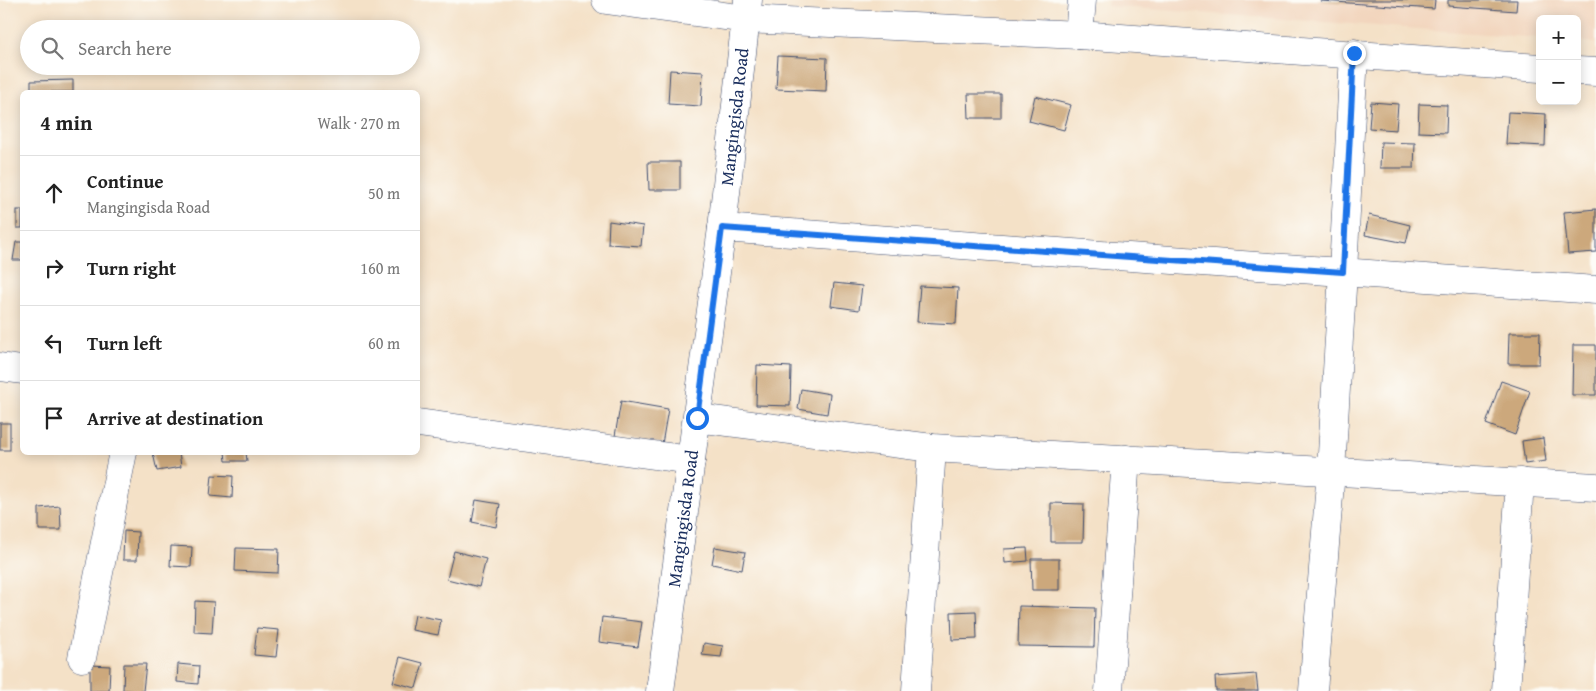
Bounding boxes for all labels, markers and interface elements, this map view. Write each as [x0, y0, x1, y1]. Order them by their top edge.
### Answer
map controls [1536, 15, 1581, 105]
button: + [1536, 15, 1581, 60]
search box [20, 20, 420, 75]
icon: search [38, 34, 66, 62]
text: Search here [78, 34, 172, 62]
route end [1343, 42, 1366, 65]
street label: Mangingisda Road [713, 46, 755, 187]
button: − [1536, 60, 1581, 105]
text: 4 min [40, 107, 92, 138]
text: Walk · 270 m [317, 111, 400, 135]
text: Continue [87, 167, 164, 195]
icon: ahead [40, 179, 68, 207]
text: 50 m [368, 181, 400, 205]
text: Mangingisda Road [87, 195, 210, 219]
icon: right [40, 254, 68, 282]
text: Turn right [87, 254, 176, 282]
text: 160 m [360, 256, 400, 280]
icon: left [40, 329, 68, 357]
text: Turn left [87, 329, 162, 357]
text: 60 m [368, 331, 400, 355]
icon: arrive [40, 404, 68, 432]
text: Arrive at destination [87, 404, 263, 432]
route start [686, 407, 709, 430]
street label: Mangingisda Road [660, 448, 705, 589]

